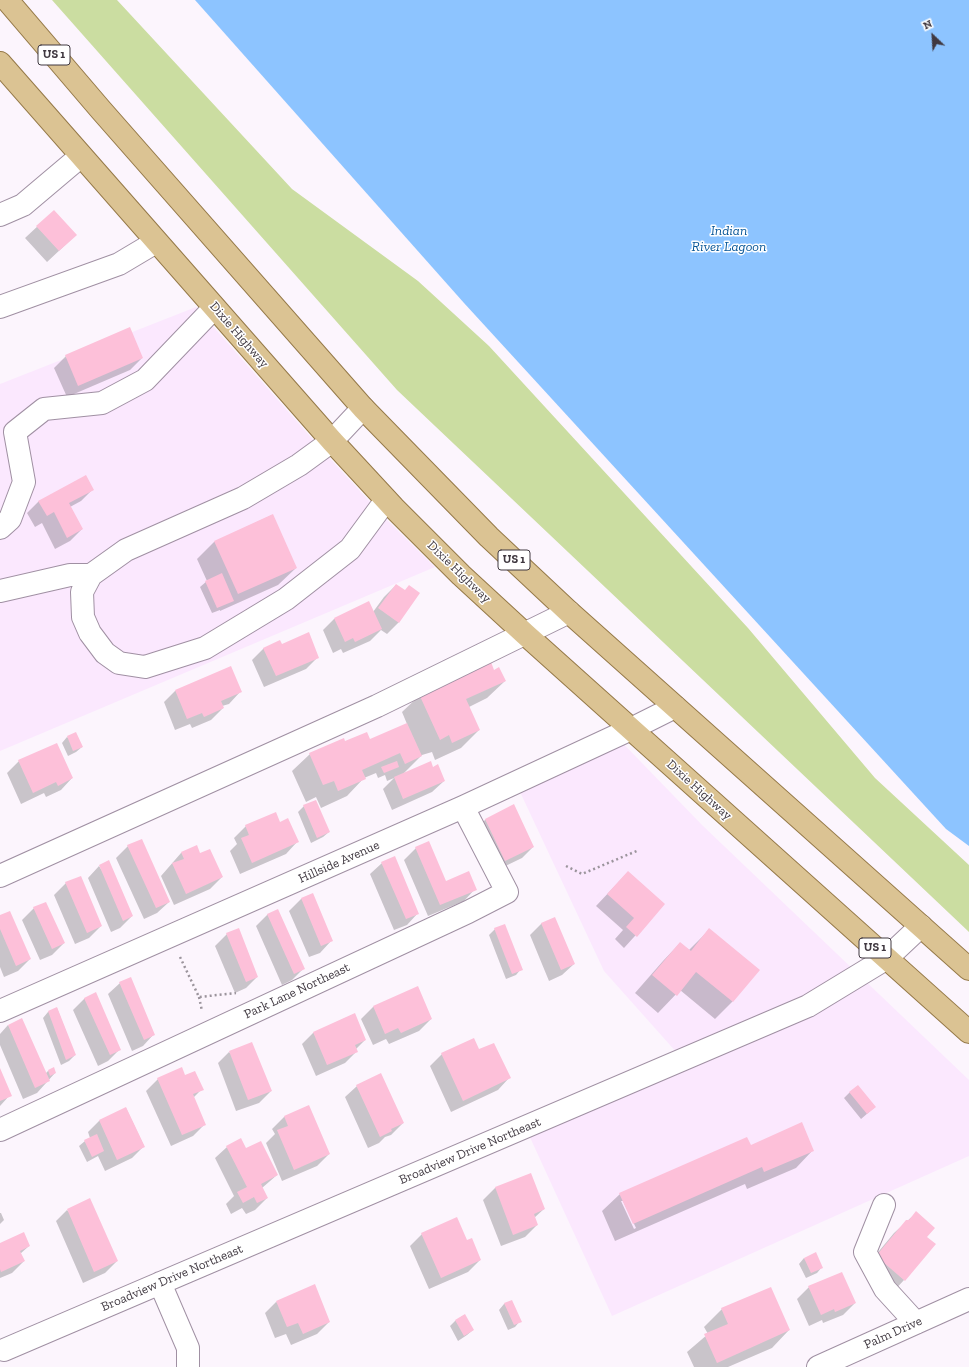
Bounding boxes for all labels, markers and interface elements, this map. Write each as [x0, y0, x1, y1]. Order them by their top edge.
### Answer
north arrow [913, 16, 953, 56]
text: N [921, 17, 934, 32]
road number: US 1 [38, 45, 70, 65]
water label: Indian River Lagoon [692, 223, 766, 256]
street label: Dixie Highway [206, 299, 272, 371]
street label: Dixie Highway [424, 538, 494, 606]
road number: US 1 [498, 550, 530, 570]
street label: Dixie Highway [663, 757, 735, 823]
street label: Hillside Avenue [296, 837, 382, 887]
road number: US 1 [859, 938, 891, 958]
street label: Park Lane Northeast [242, 960, 352, 1022]
street label: Broadview Drive Northeast [397, 1114, 543, 1188]
street label: Broadview Drive Northeast [99, 1241, 245, 1315]
street label: Palm Drive [862, 1313, 924, 1353]

